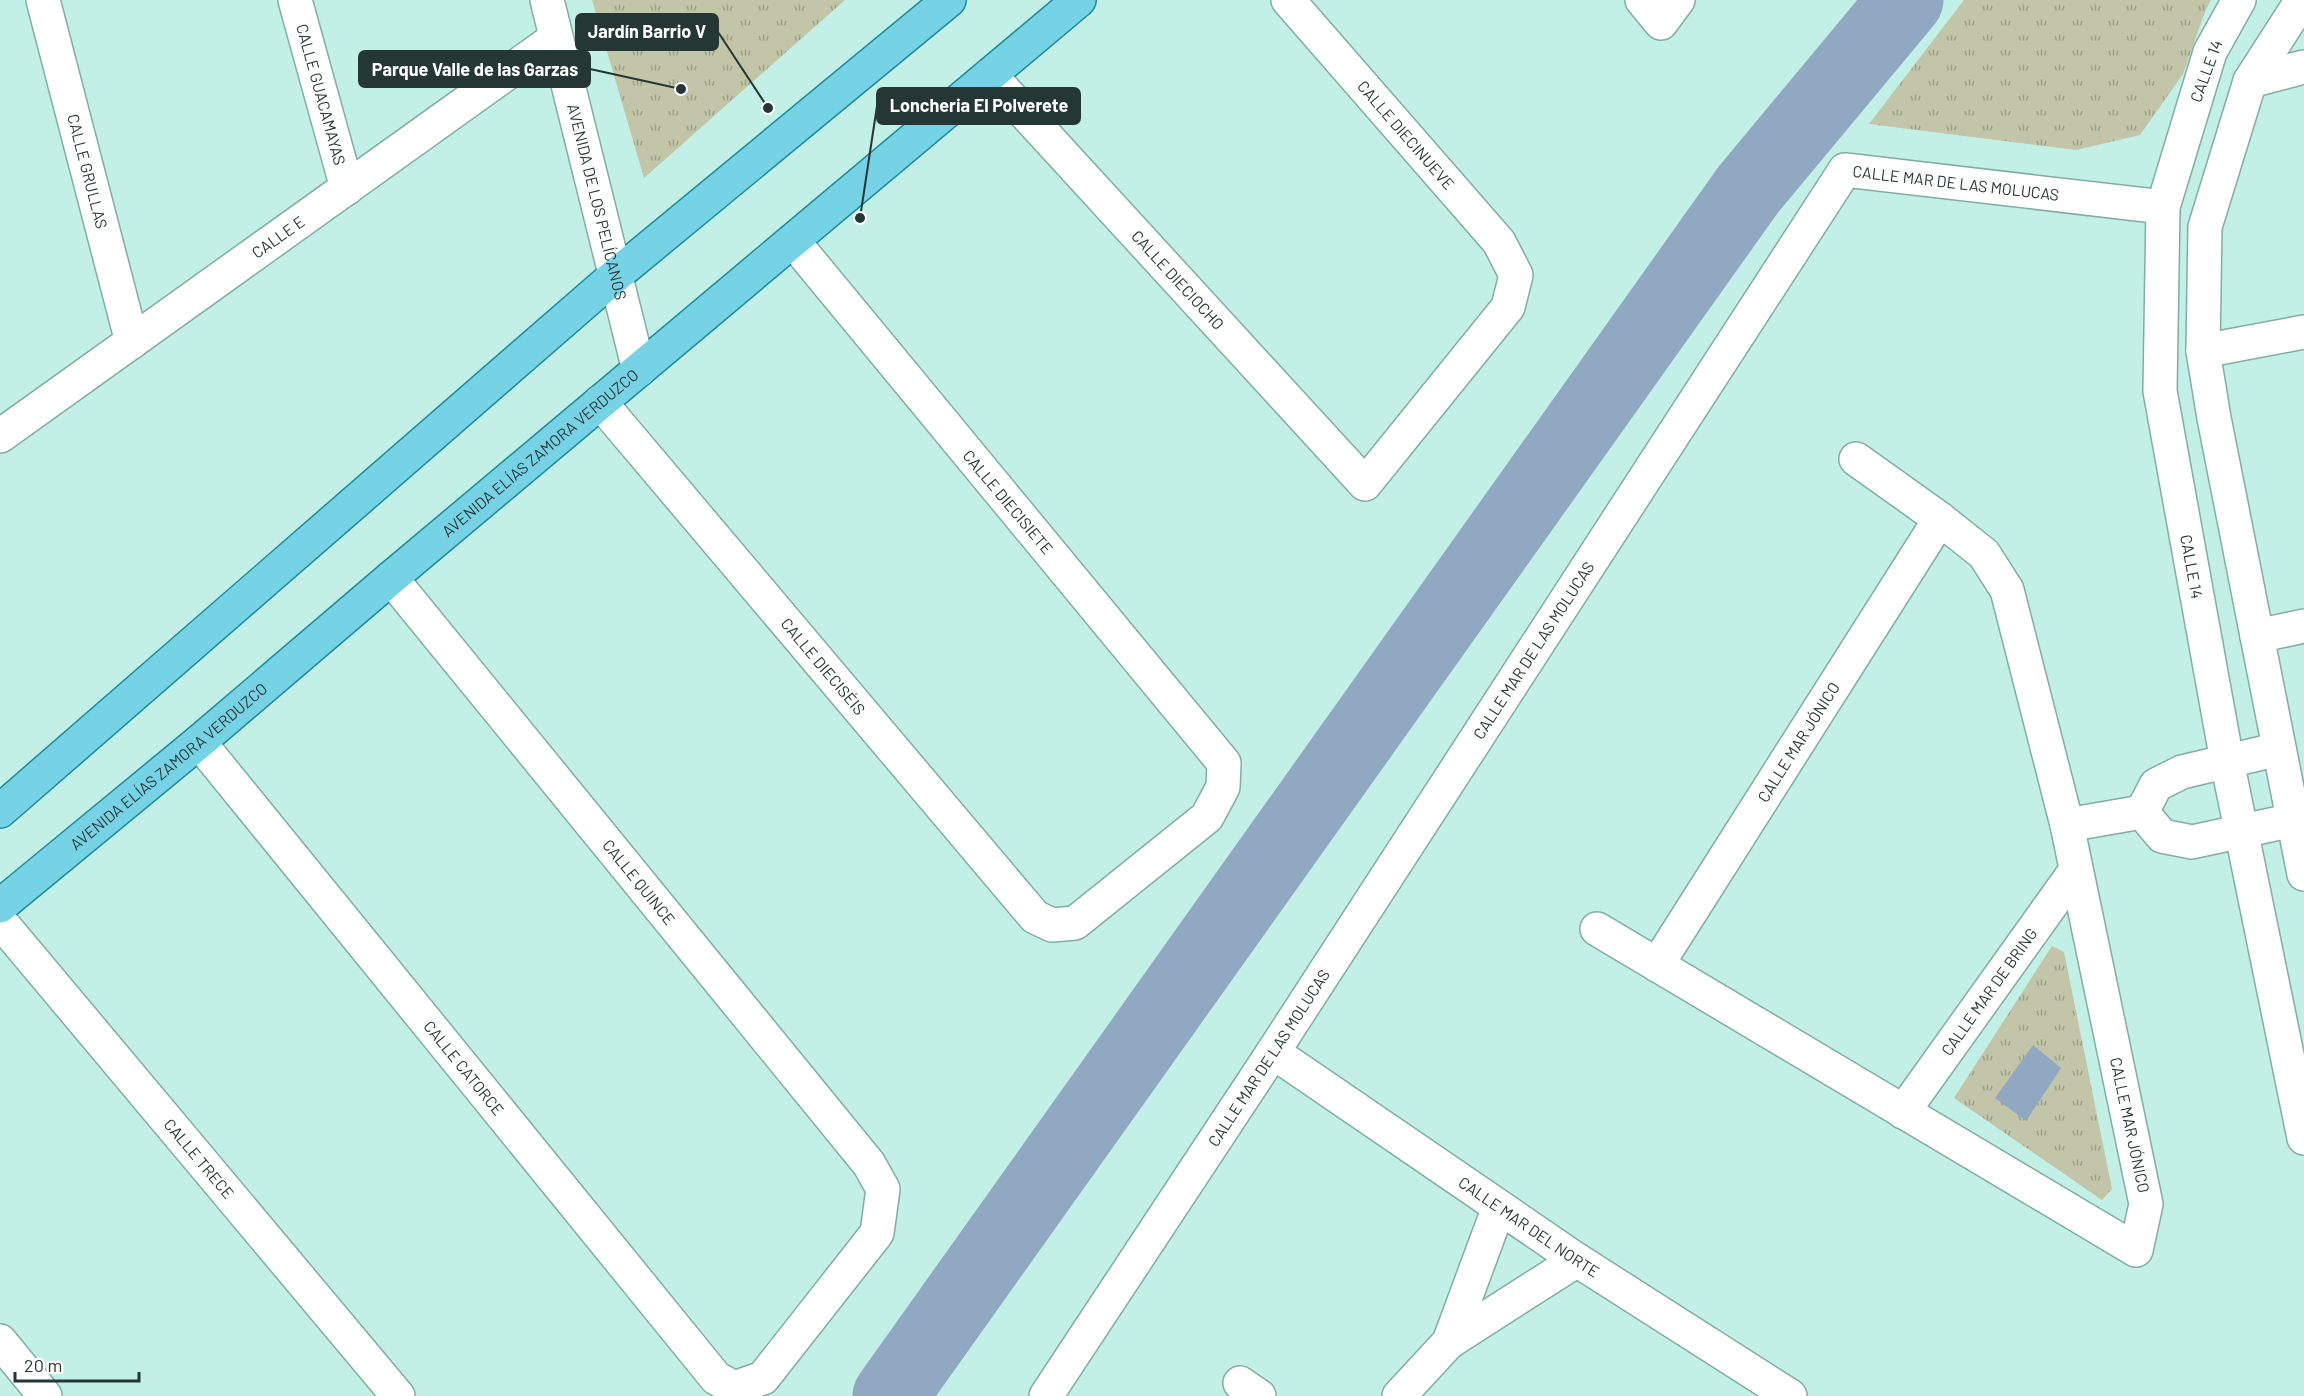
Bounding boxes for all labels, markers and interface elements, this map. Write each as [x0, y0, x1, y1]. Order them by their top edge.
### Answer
callout: Jardín Barrio V [576, 14, 718, 50]
text: Jardín Barrio V [588, 20, 706, 42]
street label: CALLE GUACAMAYAS [293, 22, 350, 167]
street label: CALLE 14 [2186, 37, 2226, 105]
callout: Parque Valle de las Garzas [359, 51, 590, 87]
text: Parque Valle de las Garzas [372, 58, 578, 80]
street label: CALLE DIECINUEVE [1354, 76, 1459, 193]
callout: Loncheria El Polverete [877, 88, 1080, 124]
text: Loncheria El Polverete [890, 94, 1068, 116]
street label: AVENIDA DE LOS PELÍCANOS [564, 102, 631, 302]
street label: CALLE GRULLAS [64, 112, 112, 231]
street label: CALLE MAR DE LAS MOLUCAS [1852, 161, 2060, 204]
street label: CALLE E [248, 211, 308, 262]
street label: CALLE DIECIOCHO [1128, 226, 1229, 333]
street label: AVENIDA ELÍAS ZAMORA VERDUZCO [438, 365, 642, 540]
street label: CALLE DIECISIETE [959, 446, 1057, 558]
street label: CALLE 14 [2177, 533, 2207, 600]
street label: CALLE MAR DE LAS MOLUCAS [1469, 558, 1598, 742]
street label: CALLE DIECISÉIS [777, 614, 870, 718]
street label: AVENIDA ELÍAS ZAMORA VERDUZCO [66, 678, 271, 853]
street label: CALLE MAR JÓNICO [1753, 678, 1843, 805]
street label: CALLE QUINCE [599, 835, 680, 928]
street label: CALLE MAR DE BRING [1937, 924, 2041, 1059]
street label: CALLE MAR DE LAS MOLUCAS [1203, 965, 1333, 1150]
street label: CALLE CATORCE [420, 1016, 508, 1119]
street label: CALLE MAR JÓNICO [2107, 1055, 2154, 1194]
street label: CALLE TRECE [161, 1114, 238, 1202]
street label: CALLE MAR DEL NORTE [1455, 1172, 1603, 1281]
scale bar [15, 1345, 140, 1383]
text: 20 m [24, 1354, 62, 1376]

